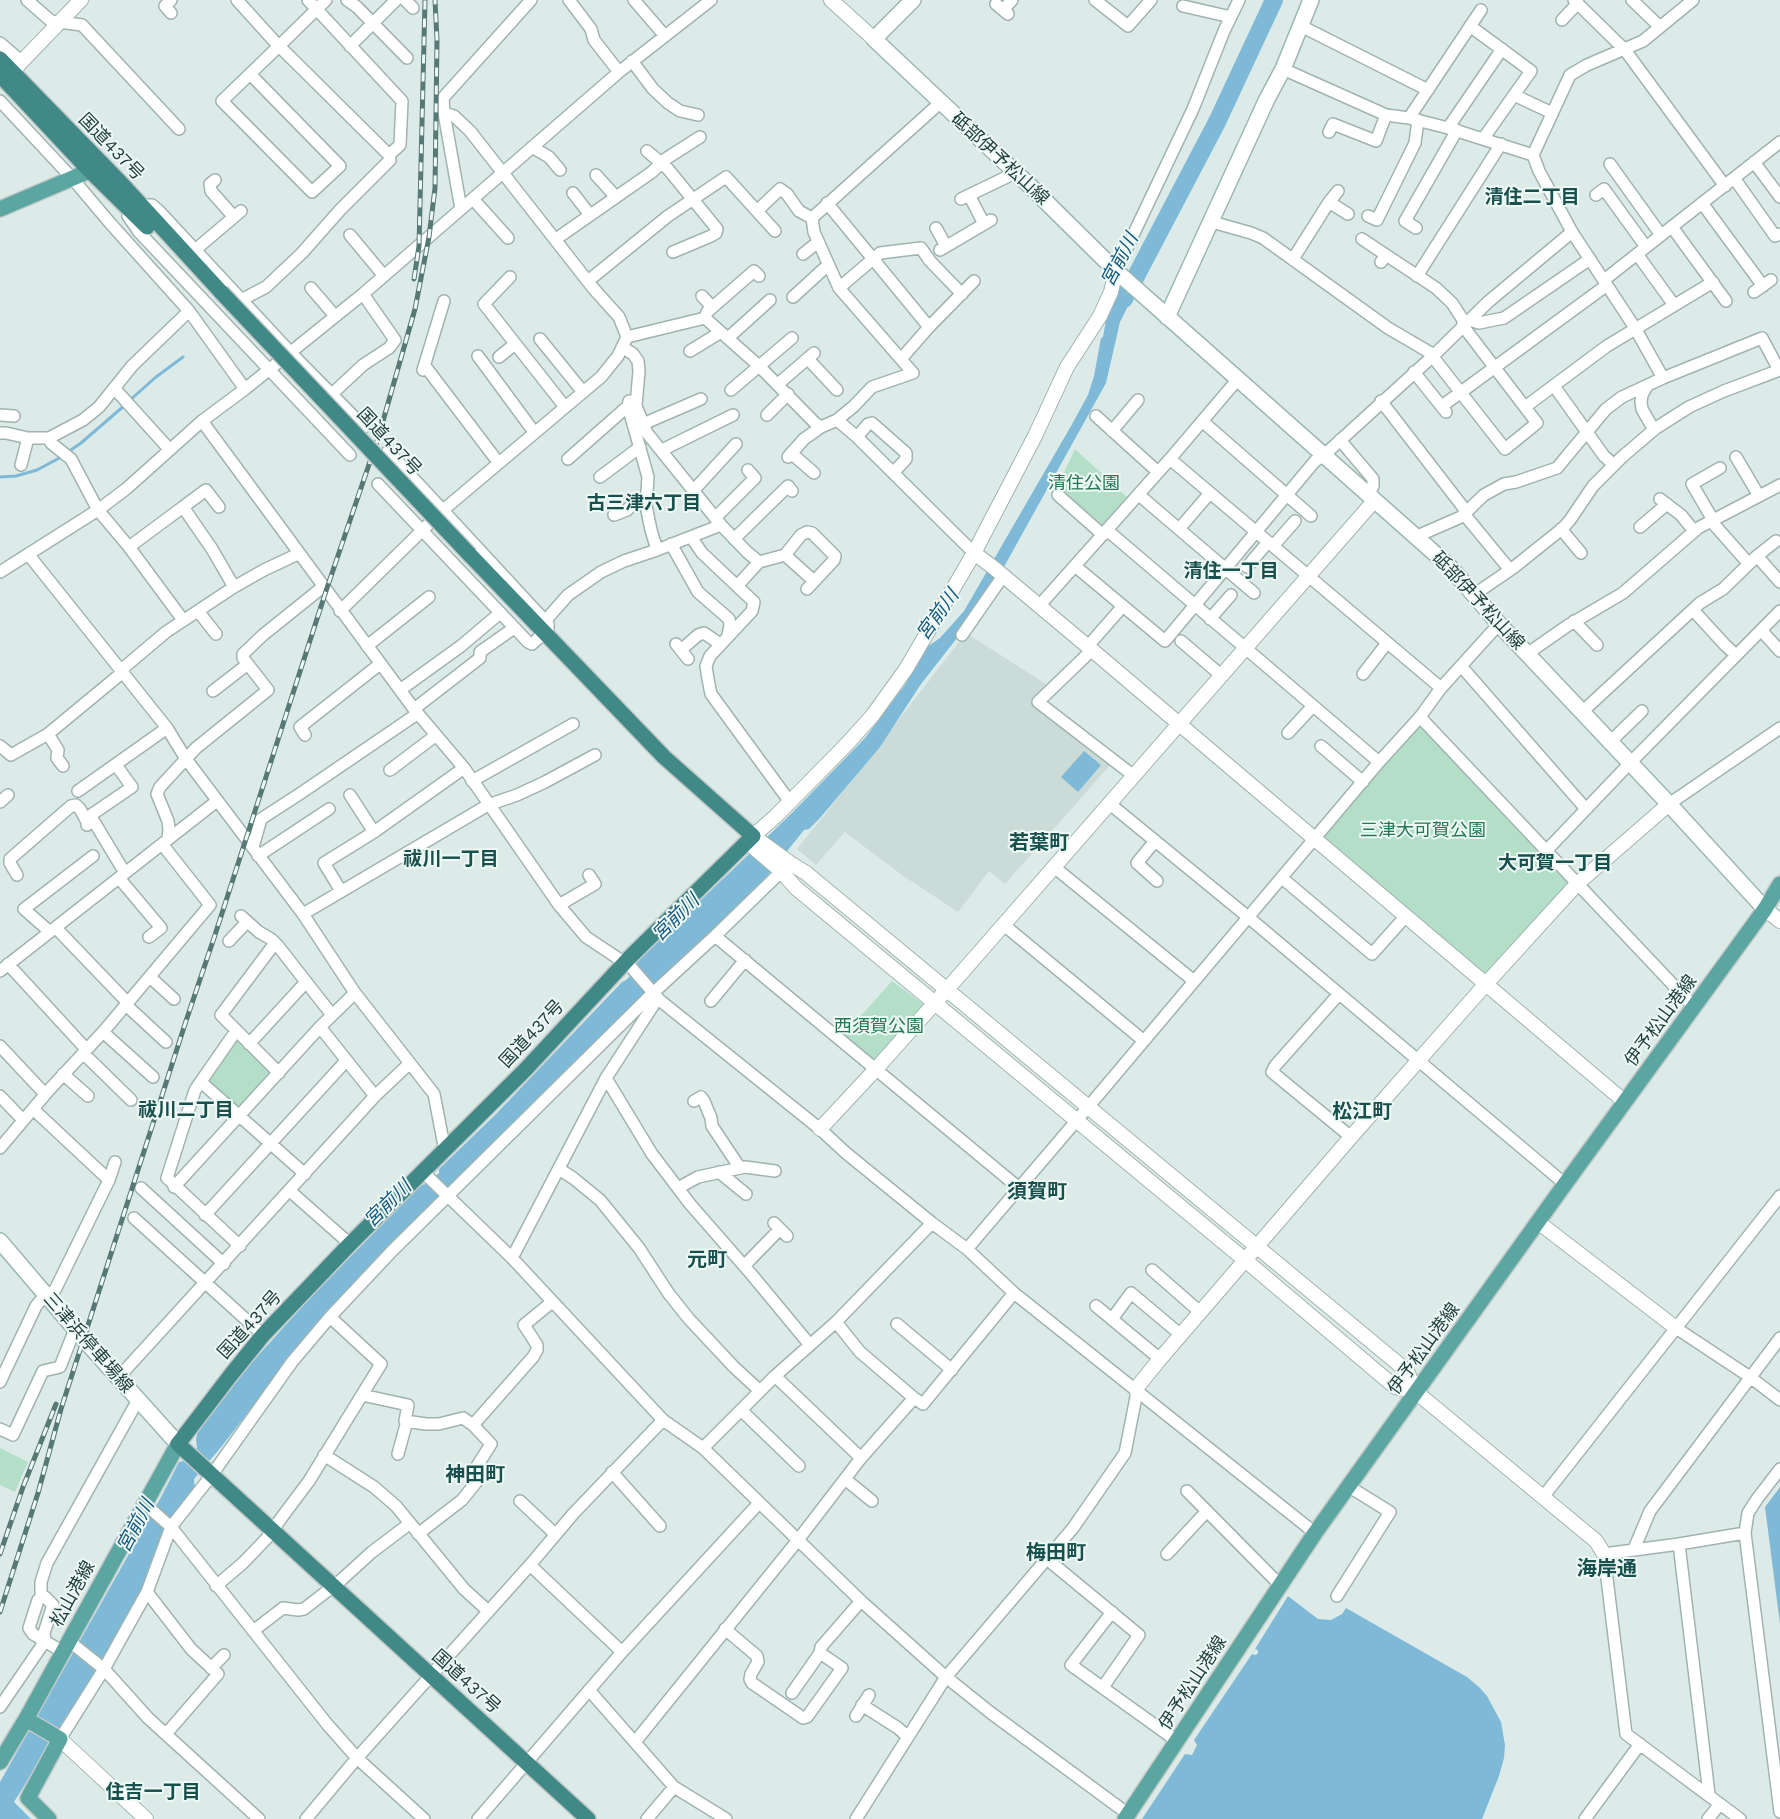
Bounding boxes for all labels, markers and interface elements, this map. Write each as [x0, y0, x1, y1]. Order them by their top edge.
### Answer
street label: 砥部伊予松山線 [947, 108, 1053, 210]
street label: 国道437号 [74, 109, 148, 185]
district label: 清住二丁目 [1485, 186, 1579, 208]
water label: 宮前川 [1097, 229, 1143, 291]
street label: 国道437号 [352, 404, 426, 480]
park label: 清住公園 [1048, 473, 1120, 495]
district label: 古三津六丁目 [587, 492, 701, 514]
street label: 砥部伊予松山線 [1427, 548, 1529, 654]
district label: 清住一丁目 [1184, 560, 1278, 582]
water label: 宮前川 [912, 585, 964, 645]
park label: 三津大可賀公園 [1360, 820, 1486, 842]
district label: 若葉町 [1009, 831, 1069, 855]
district label: 祓川一丁目 [404, 848, 498, 870]
district label: 大可賀一丁目 [1498, 852, 1612, 874]
water label: 宮前川 [648, 890, 704, 946]
street label: 伊予松山港線 [1621, 971, 1701, 1071]
street label: 国道437号 [495, 996, 569, 1072]
park label: 西須賀公園 [834, 1016, 924, 1038]
district label: 祓川二丁目 [139, 1099, 233, 1121]
district label: 松江町 [1332, 1100, 1392, 1124]
water label: 宮前川 [360, 1176, 416, 1232]
district label: 須賀町 [1007, 1180, 1067, 1204]
district label: 元町 [687, 1248, 727, 1272]
street label: 国道437号 [214, 1286, 286, 1364]
street label: 三津浜停車場線 [39, 1288, 137, 1398]
street label: 伊予松山港線 [1384, 1299, 1464, 1399]
district label: 神田町 [445, 1463, 505, 1487]
water label: 宮前川 [113, 1495, 159, 1557]
district label: 梅田町 [1026, 1541, 1086, 1565]
street label: 松山港線 [46, 1557, 100, 1631]
district label: 海岸通 [1577, 1557, 1637, 1581]
street label: 伊予松山港線 [1155, 1632, 1231, 1734]
street label: 国道437号 [427, 1646, 505, 1718]
district label: 住吉一丁目 [106, 1781, 200, 1803]

